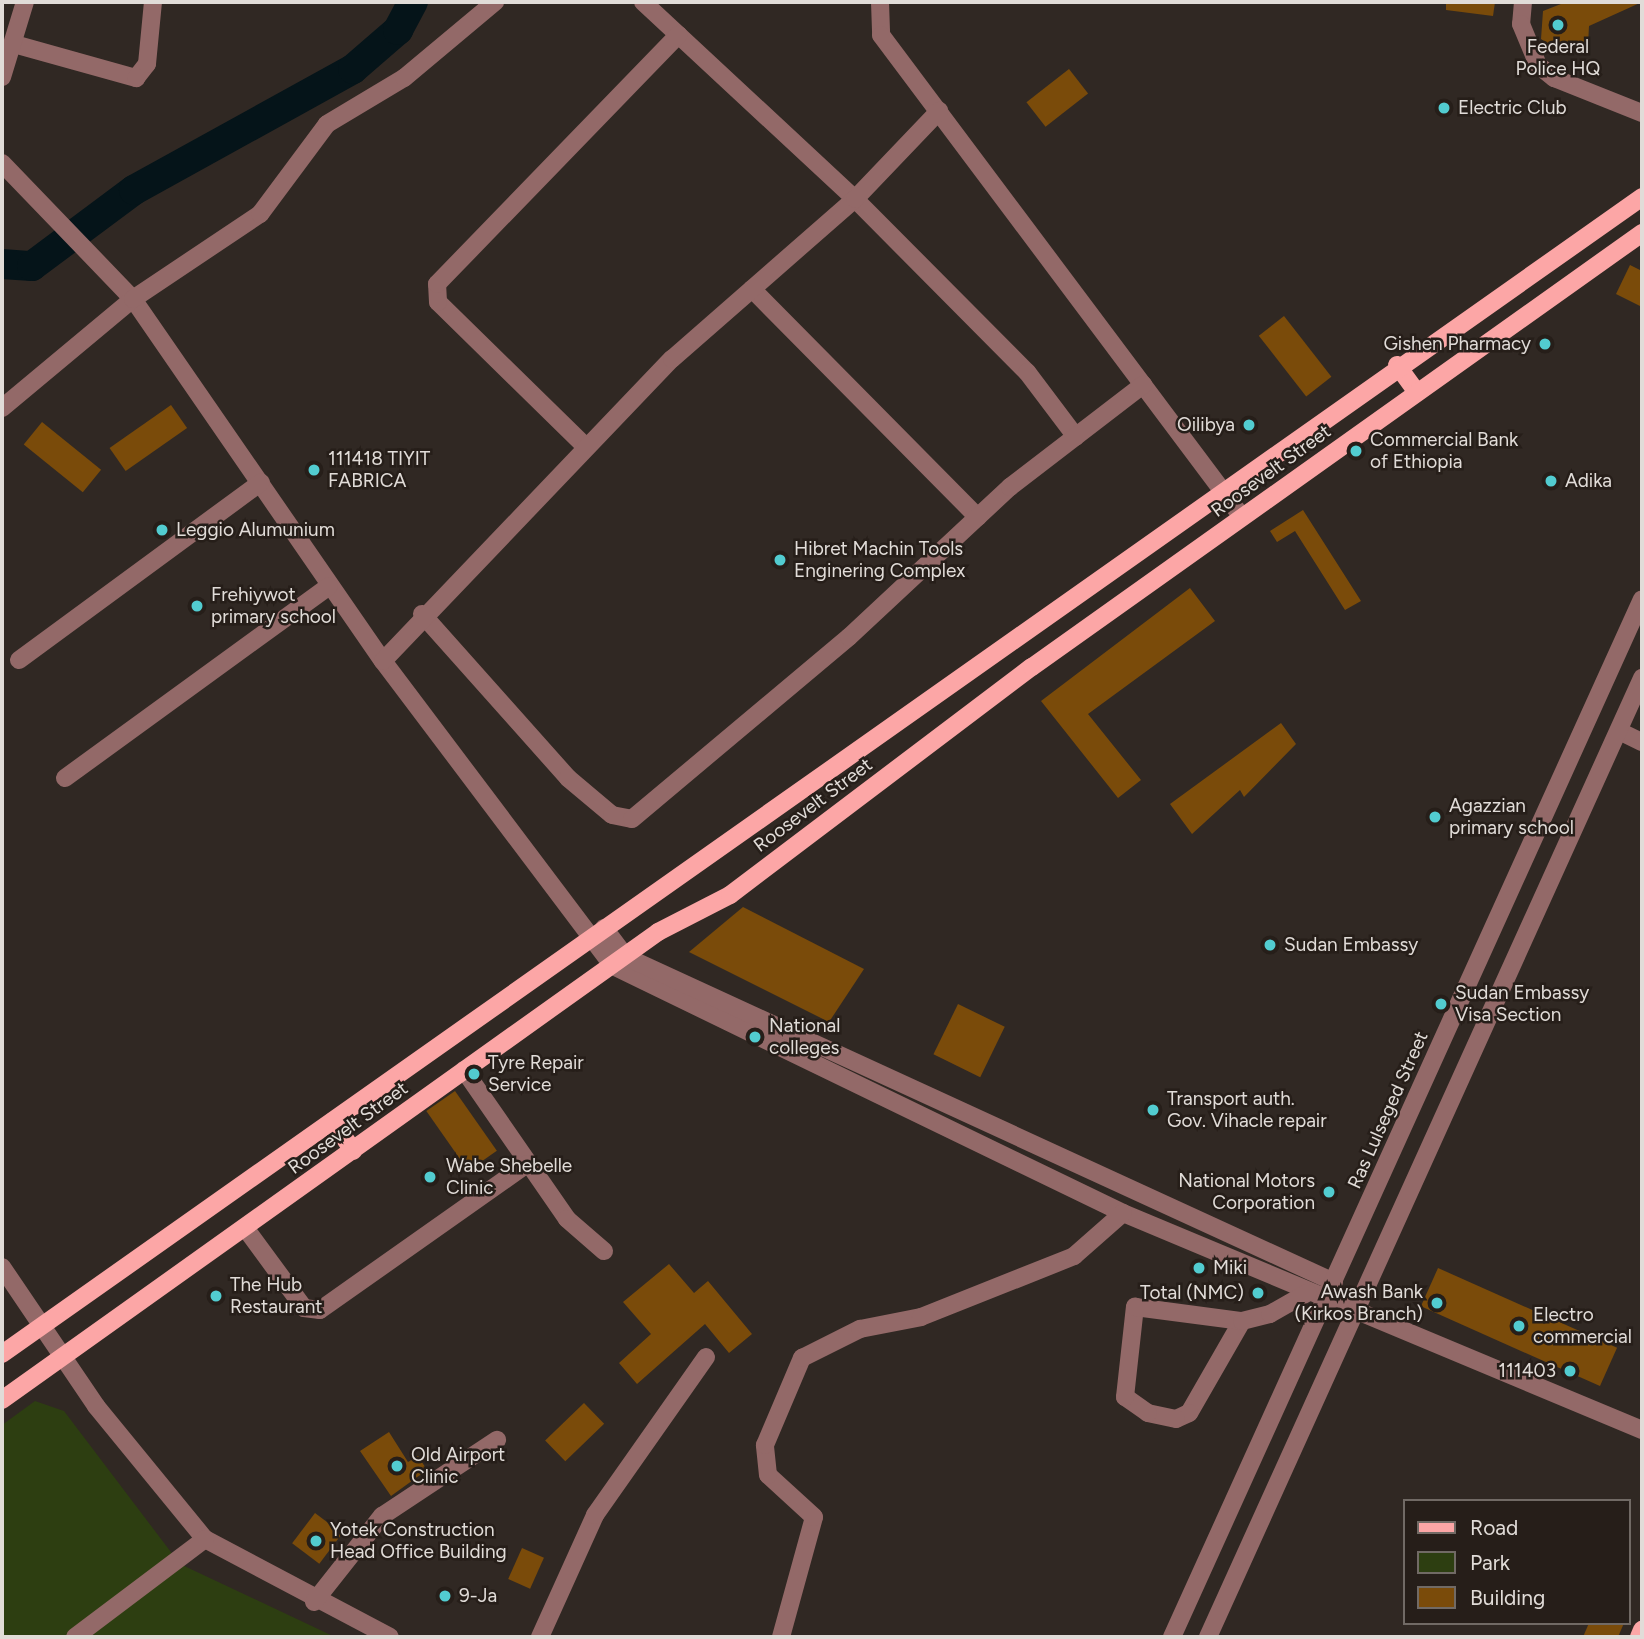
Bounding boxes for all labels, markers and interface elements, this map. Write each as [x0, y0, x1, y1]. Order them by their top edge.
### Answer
marker: Federal Police HQ [1550, 17, 1566, 33]
place label: Federal Police HQ [1516, 36, 1600, 80]
place label: Electric Club [1458, 97, 1567, 119]
marker: Electric Club [1436, 100, 1452, 116]
place label: Gishen Pharmacy [1383, 333, 1531, 355]
marker: Gishen Pharmacy [1537, 336, 1553, 352]
place label: Oilibya [1177, 414, 1235, 436]
marker: Oilibya [1241, 417, 1257, 433]
street label: Roosevelt Street [1207, 420, 1335, 522]
place label: Commercial Bank of Ethiopia [1370, 429, 1518, 473]
marker: Commercial Bank of Ethiopia [1348, 443, 1364, 459]
place label: 111418 TIYIT FABRICA [328, 448, 430, 492]
marker: 111418 TIYIT FABRICA [306, 462, 322, 478]
place label: Adika [1565, 470, 1612, 492]
marker: Adika [1543, 473, 1559, 489]
place label: Leggio Alumunium [176, 519, 335, 541]
marker: Leggio Alumunium [154, 522, 170, 538]
place label: Hibret Machin Tools Enginering Complex [794, 538, 965, 582]
marker: Hibret Machin Tools Enginering Complex [772, 552, 788, 568]
place label: Frehiywot primary school [211, 584, 336, 628]
marker: Frehiywot primary school [189, 598, 205, 614]
street label: Roosevelt Street [749, 753, 877, 857]
place label: Agazzian primary school [1449, 795, 1574, 839]
marker: Agazzian primary school [1427, 809, 1443, 825]
place label: Sudan Embassy [1284, 934, 1418, 956]
marker: Sudan Embassy [1262, 937, 1278, 953]
place label: Sudan Embassy Visa Section [1455, 982, 1589, 1026]
marker: Sudan Embassy Visa Section [1433, 996, 1449, 1012]
place label: National colleges [769, 1015, 840, 1059]
street label: Ras Lulseged Street [1343, 1028, 1433, 1192]
marker: National colleges [747, 1029, 763, 1045]
place label: Tyre Repair Service [488, 1052, 584, 1096]
marker: Tyre Repair Service [466, 1066, 482, 1082]
street label: Roosevelt Street [284, 1077, 412, 1179]
place label: Transport auth. Gov. Vihacle repair [1167, 1088, 1327, 1132]
marker: Transport auth. Gov. Vihacle repair [1145, 1102, 1161, 1118]
place label: Wabe Shebelle Clinic [446, 1155, 572, 1199]
marker: Wabe Shebelle Clinic [420, 1167, 440, 1187]
place label: National Motors Corporation [1178, 1170, 1315, 1214]
marker: National Motors Corporation [1321, 1184, 1337, 1200]
place label: Miki [1213, 1257, 1247, 1279]
marker: Miki [1191, 1260, 1207, 1276]
place label: The Hub Restaurant [230, 1274, 322, 1318]
place label: Awash Bank (Kirkos Branch) [1294, 1281, 1423, 1325]
place label: Total (NMC) [1140, 1282, 1244, 1304]
marker: Total (NMC) [1250, 1285, 1266, 1301]
marker: The Hub Restaurant [208, 1288, 224, 1304]
marker: Awash Bank (Kirkos Branch) [1429, 1295, 1445, 1311]
place label: Electro commercial [1533, 1304, 1632, 1348]
marker: Electro commercial [1511, 1318, 1527, 1334]
place label: 111403 [1498, 1360, 1556, 1382]
marker: 111403 [1562, 1363, 1578, 1379]
place label: Old Airport Clinic [411, 1444, 505, 1488]
marker: Old Airport Clinic [389, 1458, 405, 1474]
legend [1402, 1499, 1630, 1625]
text: Road [1470, 1515, 1518, 1540]
place label: Yotek Construction Head Office Building [330, 1519, 507, 1563]
marker: Yotek Construction Head Office Building [308, 1533, 324, 1549]
text: Park [1470, 1550, 1510, 1575]
place label: 9-Ja [459, 1585, 497, 1607]
text: Building [1470, 1585, 1545, 1610]
marker: 9-Ja [437, 1588, 453, 1604]

